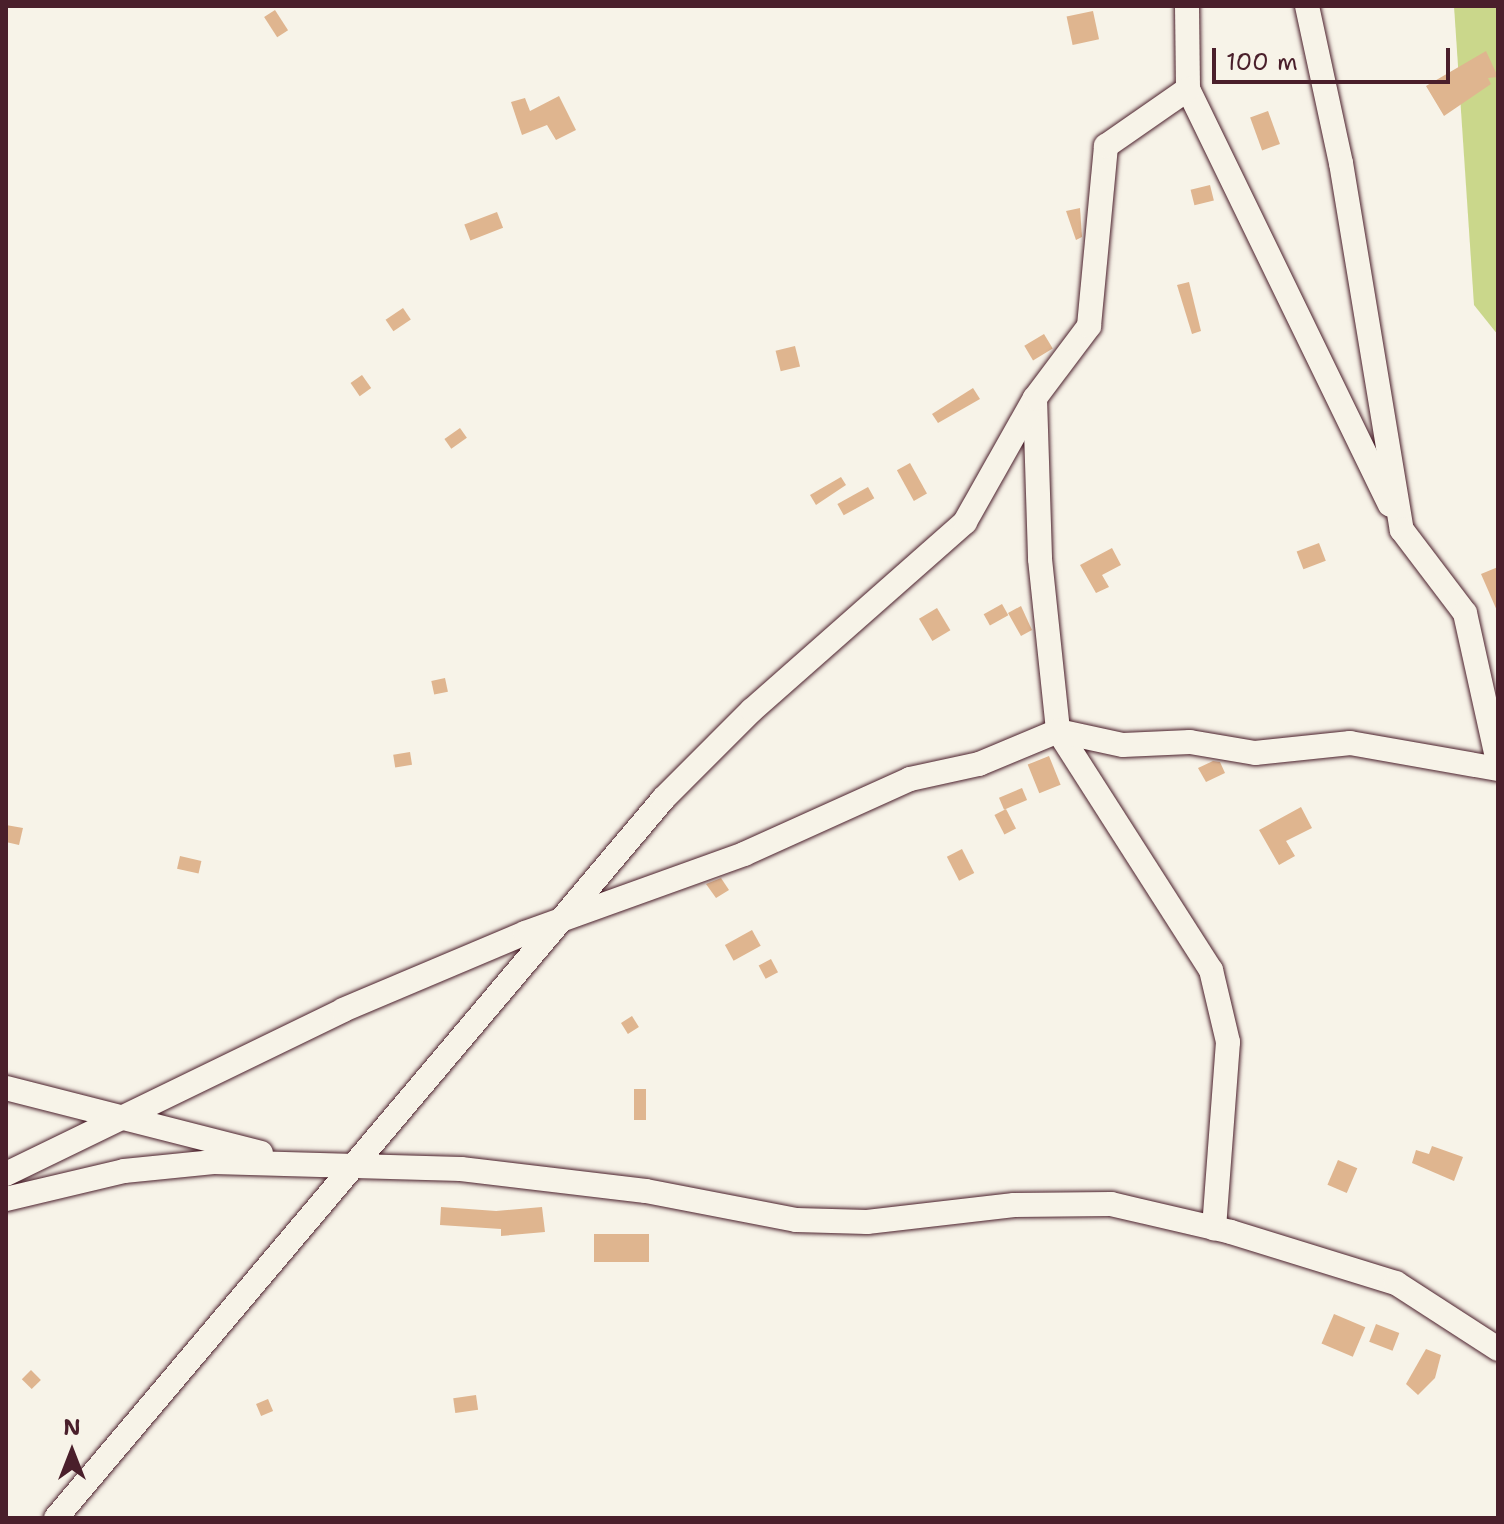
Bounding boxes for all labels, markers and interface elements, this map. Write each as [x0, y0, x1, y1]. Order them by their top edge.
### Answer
scale bar [1216, 32, 1454, 82]
text: 100 m [1226, 46, 1298, 78]
north arrow [32, 1412, 112, 1492]
text: N [63, 1413, 81, 1442]

